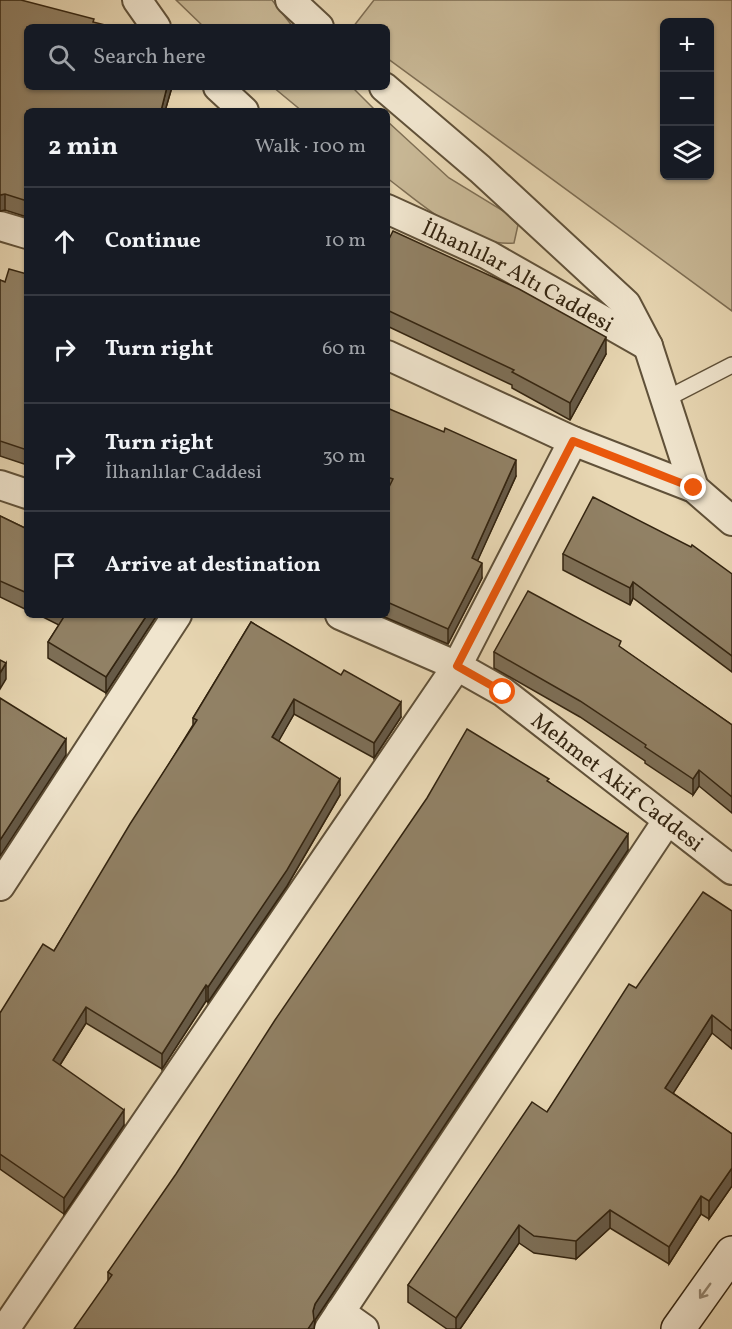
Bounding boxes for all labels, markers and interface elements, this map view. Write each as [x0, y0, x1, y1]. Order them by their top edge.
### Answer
map controls [660, 18, 714, 180]
button: + [660, 18, 714, 72]
search box [24, 24, 390, 90]
icon: search [45, 41, 78, 74]
text: Search here [93, 42, 206, 73]
button: − [660, 72, 714, 126]
button: layers [660, 126, 714, 180]
text: 2 min [48, 129, 118, 165]
text: Walk · 100 m [255, 133, 366, 161]
street label: İlhanlılar Altı Caddesi [416, 214, 619, 341]
icon: ahead [48, 225, 81, 258]
text: Continue [105, 226, 201, 257]
text: 10 m [325, 227, 366, 255]
icon: right [48, 333, 81, 366]
text: Turn right [105, 334, 213, 365]
text: 60 m [322, 335, 366, 363]
text: Turn right [105, 428, 213, 459]
icon: right [48, 441, 81, 474]
text: 30 m [322, 443, 366, 471]
text: İlhanlılar Caddesi [105, 459, 262, 487]
route end [680, 474, 706, 500]
icon: arrive [48, 549, 81, 582]
text: Arrive at destination [105, 550, 321, 581]
route start [489, 678, 515, 704]
street label: Mehmet Akif Caddesi [524, 706, 709, 860]
one-way arrow [699, 1282, 711, 1298]

